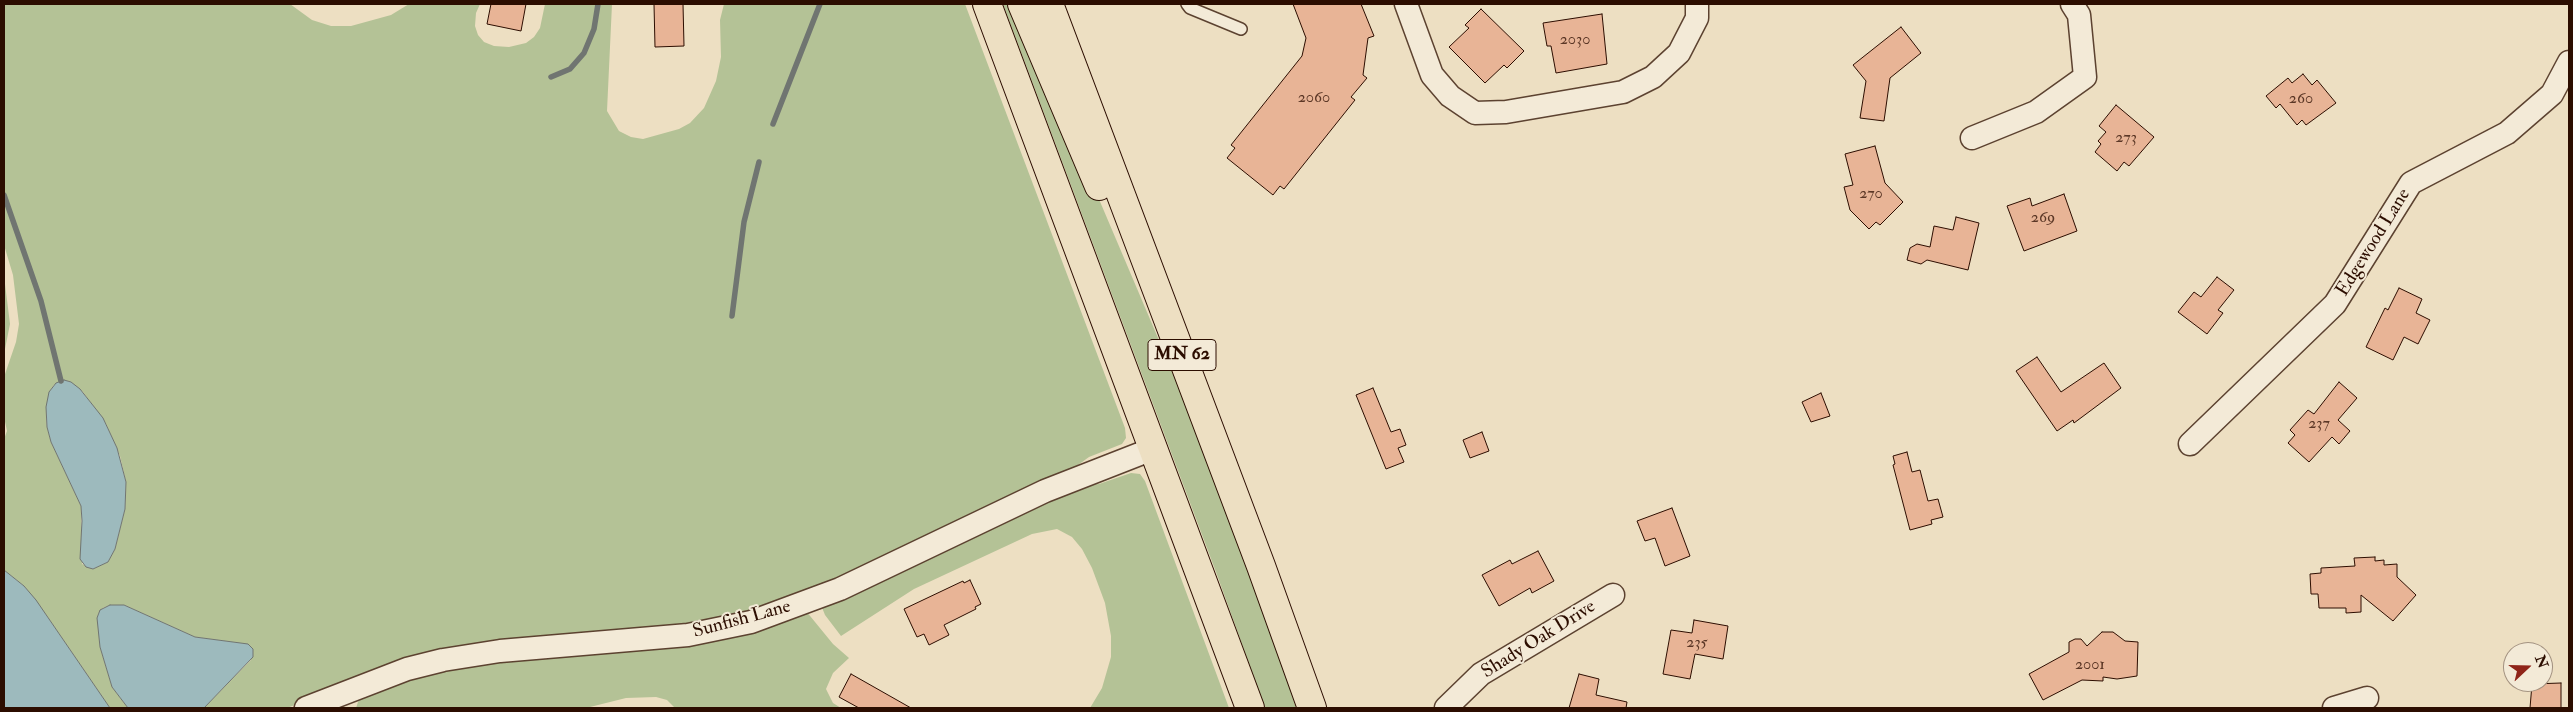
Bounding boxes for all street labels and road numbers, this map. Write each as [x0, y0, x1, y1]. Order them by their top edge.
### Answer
street label: Edgewood Lane [2332, 185, 2416, 301]
road number: MN 62 [1148, 340, 1216, 370]
street label: Sunfish Lane [691, 596, 793, 644]
street label: Shady Oak Drive [1478, 596, 1600, 684]

